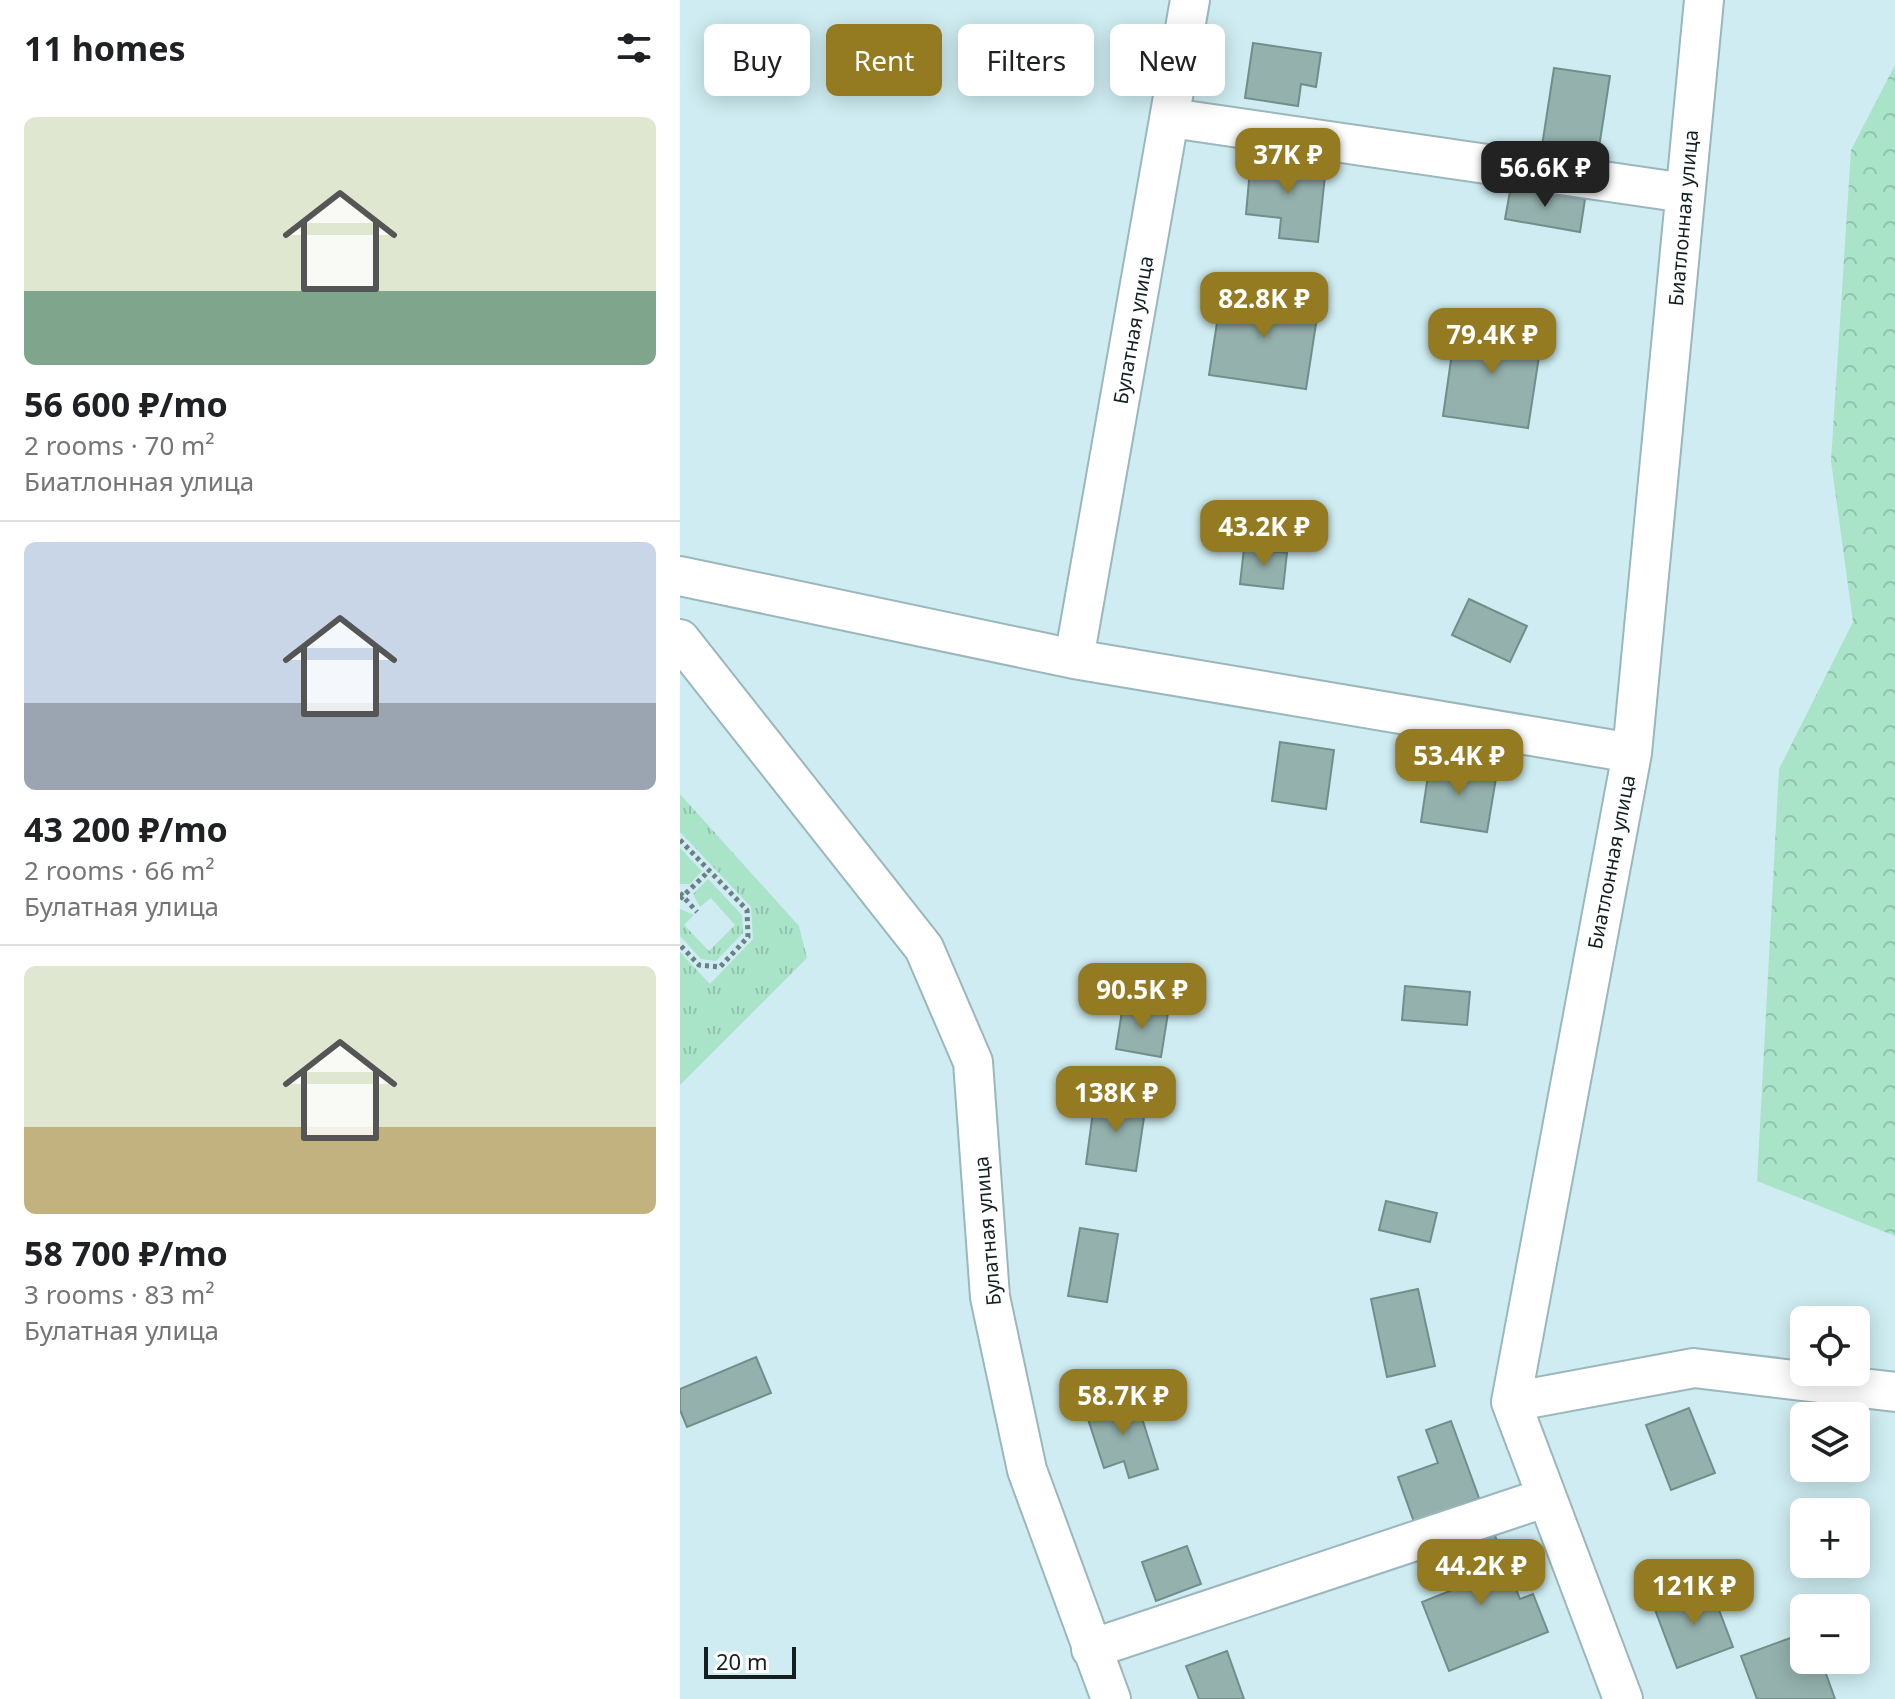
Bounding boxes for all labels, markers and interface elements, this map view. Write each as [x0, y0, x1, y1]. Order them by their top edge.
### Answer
chip: Buy [704, 24, 810, 96]
chip: Rent [826, 24, 942, 96]
chip: Filters [958, 24, 1094, 96]
chip: New [1110, 24, 1225, 96]
text: 11 homes [24, 25, 186, 71]
icon: filters [612, 26, 656, 70]
pin: 37K ₽ [1232, 128, 1344, 196]
street label: Биатлонная улица [1662, 129, 1704, 307]
text: 37K ₽ [1253, 136, 1323, 172]
pin: 56.6K ₽ [1471, 141, 1619, 209]
text: 56.6K ₽ [1499, 149, 1591, 185]
icon: home [268, 169, 412, 313]
street label: Булатная улица [1107, 254, 1159, 406]
pin: 82.8K ₽ [1190, 272, 1338, 340]
text: 82.8K ₽ [1218, 280, 1310, 316]
pin: 79.4K ₽ [1418, 308, 1566, 376]
text: 79.4K ₽ [1446, 316, 1538, 352]
text: 56 600 ₽/mo [24, 381, 228, 427]
text: 2 rooms · 70 m² [24, 427, 214, 463]
text: Биатлонная улица [24, 463, 254, 499]
pin: 43.2K ₽ [1190, 500, 1338, 568]
text: 43.2K ₽ [1218, 508, 1310, 544]
icon: home [268, 594, 412, 738]
pin: 53.4K ₽ [1385, 729, 1533, 797]
text: 53.4K ₽ [1413, 737, 1505, 773]
street label: Биатлонная улица [1581, 773, 1641, 951]
text: 43 200 ₽/mo [24, 806, 228, 852]
text: 2 rooms · 66 m² [24, 852, 214, 888]
text: Булатная улица [24, 888, 219, 924]
pin: 90.5K ₽ [1068, 963, 1216, 1031]
text: 90.5K ₽ [1096, 971, 1188, 1007]
icon: home [268, 1018, 412, 1162]
pin: 138K ₽ [1051, 1066, 1181, 1134]
text: 138K ₽ [1074, 1074, 1158, 1110]
street label: Булатная улица [967, 1155, 1007, 1307]
text: 58 700 ₽/mo [24, 1230, 228, 1276]
text: 3 rooms · 83 m² [24, 1276, 214, 1312]
map controls [1790, 1306, 1870, 1674]
button: locate [1790, 1306, 1870, 1386]
text: Булатная улица [24, 1312, 219, 1348]
pin: 58.7K ₽ [1049, 1369, 1197, 1437]
text: 58.7K ₽ [1077, 1377, 1169, 1413]
button: layers [1790, 1402, 1870, 1482]
button: + [1790, 1498, 1870, 1578]
pin: 44.2K ₽ [1407, 1539, 1555, 1607]
text: 44.2K ₽ [1435, 1547, 1527, 1583]
pin: 121K ₽ [1629, 1559, 1759, 1627]
text: 121K ₽ [1652, 1567, 1736, 1603]
button: − [1790, 1594, 1870, 1674]
scale bar [704, 1643, 796, 1679]
text: 20 m [716, 1646, 767, 1676]

